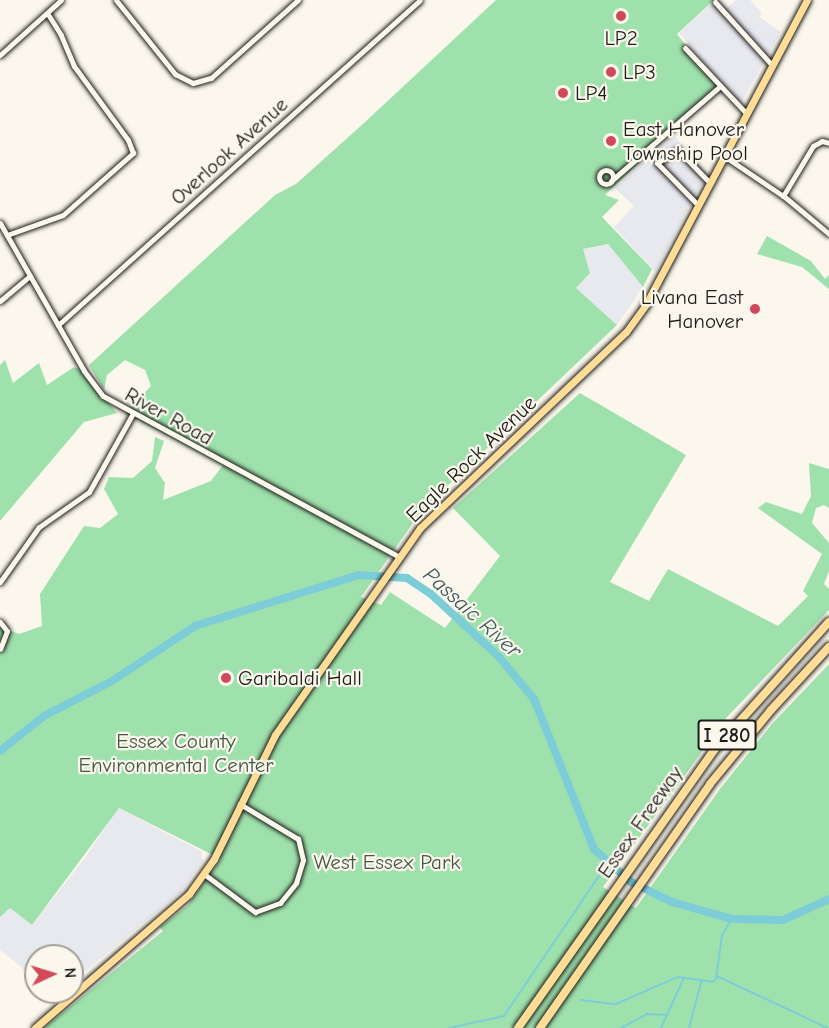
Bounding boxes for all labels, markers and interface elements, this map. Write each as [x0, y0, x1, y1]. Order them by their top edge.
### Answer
marker: LP2 [614, 9, 628, 23]
place label: LP2 [604, 25, 638, 51]
place label: LP3 [623, 59, 656, 85]
marker: LP3 [604, 65, 618, 79]
place label: LP4 [575, 80, 607, 106]
marker: LP4 [556, 86, 570, 100]
street label: Overlook Avenue [165, 92, 293, 210]
place label: East Hanover Township Pool [623, 116, 748, 166]
marker: East Hanover Township Pool [604, 134, 618, 148]
place label: Livana East Hanover [641, 284, 743, 334]
marker: Livana East Hanover [748, 302, 762, 316]
street label: River Road [121, 382, 217, 450]
street label: Eagle Rock Avenue [401, 390, 541, 528]
water label: Passaic River [417, 562, 527, 664]
place label: Garibaldi Hall [238, 665, 362, 691]
marker: Garibaldi Hall [219, 671, 233, 685]
road number: I 280 [697, 718, 757, 752]
park label: Essex County Environmental Center [78, 728, 274, 778]
street label: Essex Freeway [592, 761, 688, 883]
park label: West Essex Park [314, 849, 460, 875]
north arrow [24, 944, 84, 1004]
text: N [61, 967, 79, 979]

